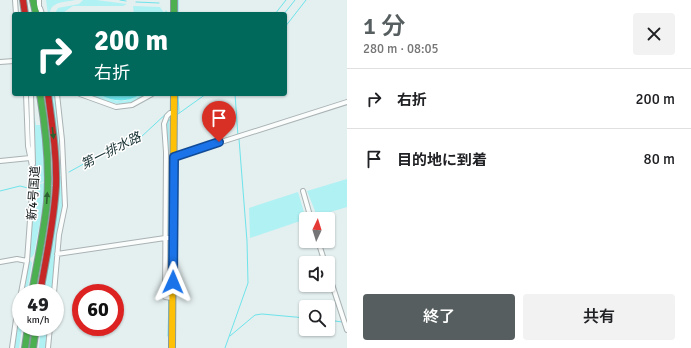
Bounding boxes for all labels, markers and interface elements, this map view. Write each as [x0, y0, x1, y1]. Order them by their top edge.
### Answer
text: 1 分 [363, 11, 405, 41]
button: close [633, 13, 675, 55]
text: 200 m [94, 24, 168, 58]
icon: right [28, 28, 80, 80]
text: 280 m · 08:05 [363, 41, 439, 57]
text: 右折 [94, 62, 130, 84]
icon: right [363, 88, 385, 110]
text: 200 m [635, 90, 675, 108]
text: 右折 [397, 91, 427, 109]
pin [202, 101, 236, 142]
icon: arrive [208, 107, 230, 129]
one-way arrow [50, 127, 56, 139]
water label: 第一排水路 [78, 129, 144, 173]
icon: arrive [363, 148, 385, 170]
text: 80 m [644, 150, 675, 168]
text: 目的地に到着 [397, 151, 487, 169]
street label: 新4号国道 [25, 165, 43, 221]
one-way arrow [43, 192, 50, 204]
north arrow [299, 212, 335, 248]
map controls [299, 212, 335, 336]
button: sound [299, 256, 335, 292]
position arrow [152, 261, 194, 303]
speed limit sign: 60 [72, 284, 124, 336]
text: 49 [27, 292, 49, 317]
button: 終了 [363, 294, 515, 340]
button: 共有 [523, 294, 675, 340]
button: search [299, 300, 335, 336]
text: km/h [27, 314, 49, 326]

